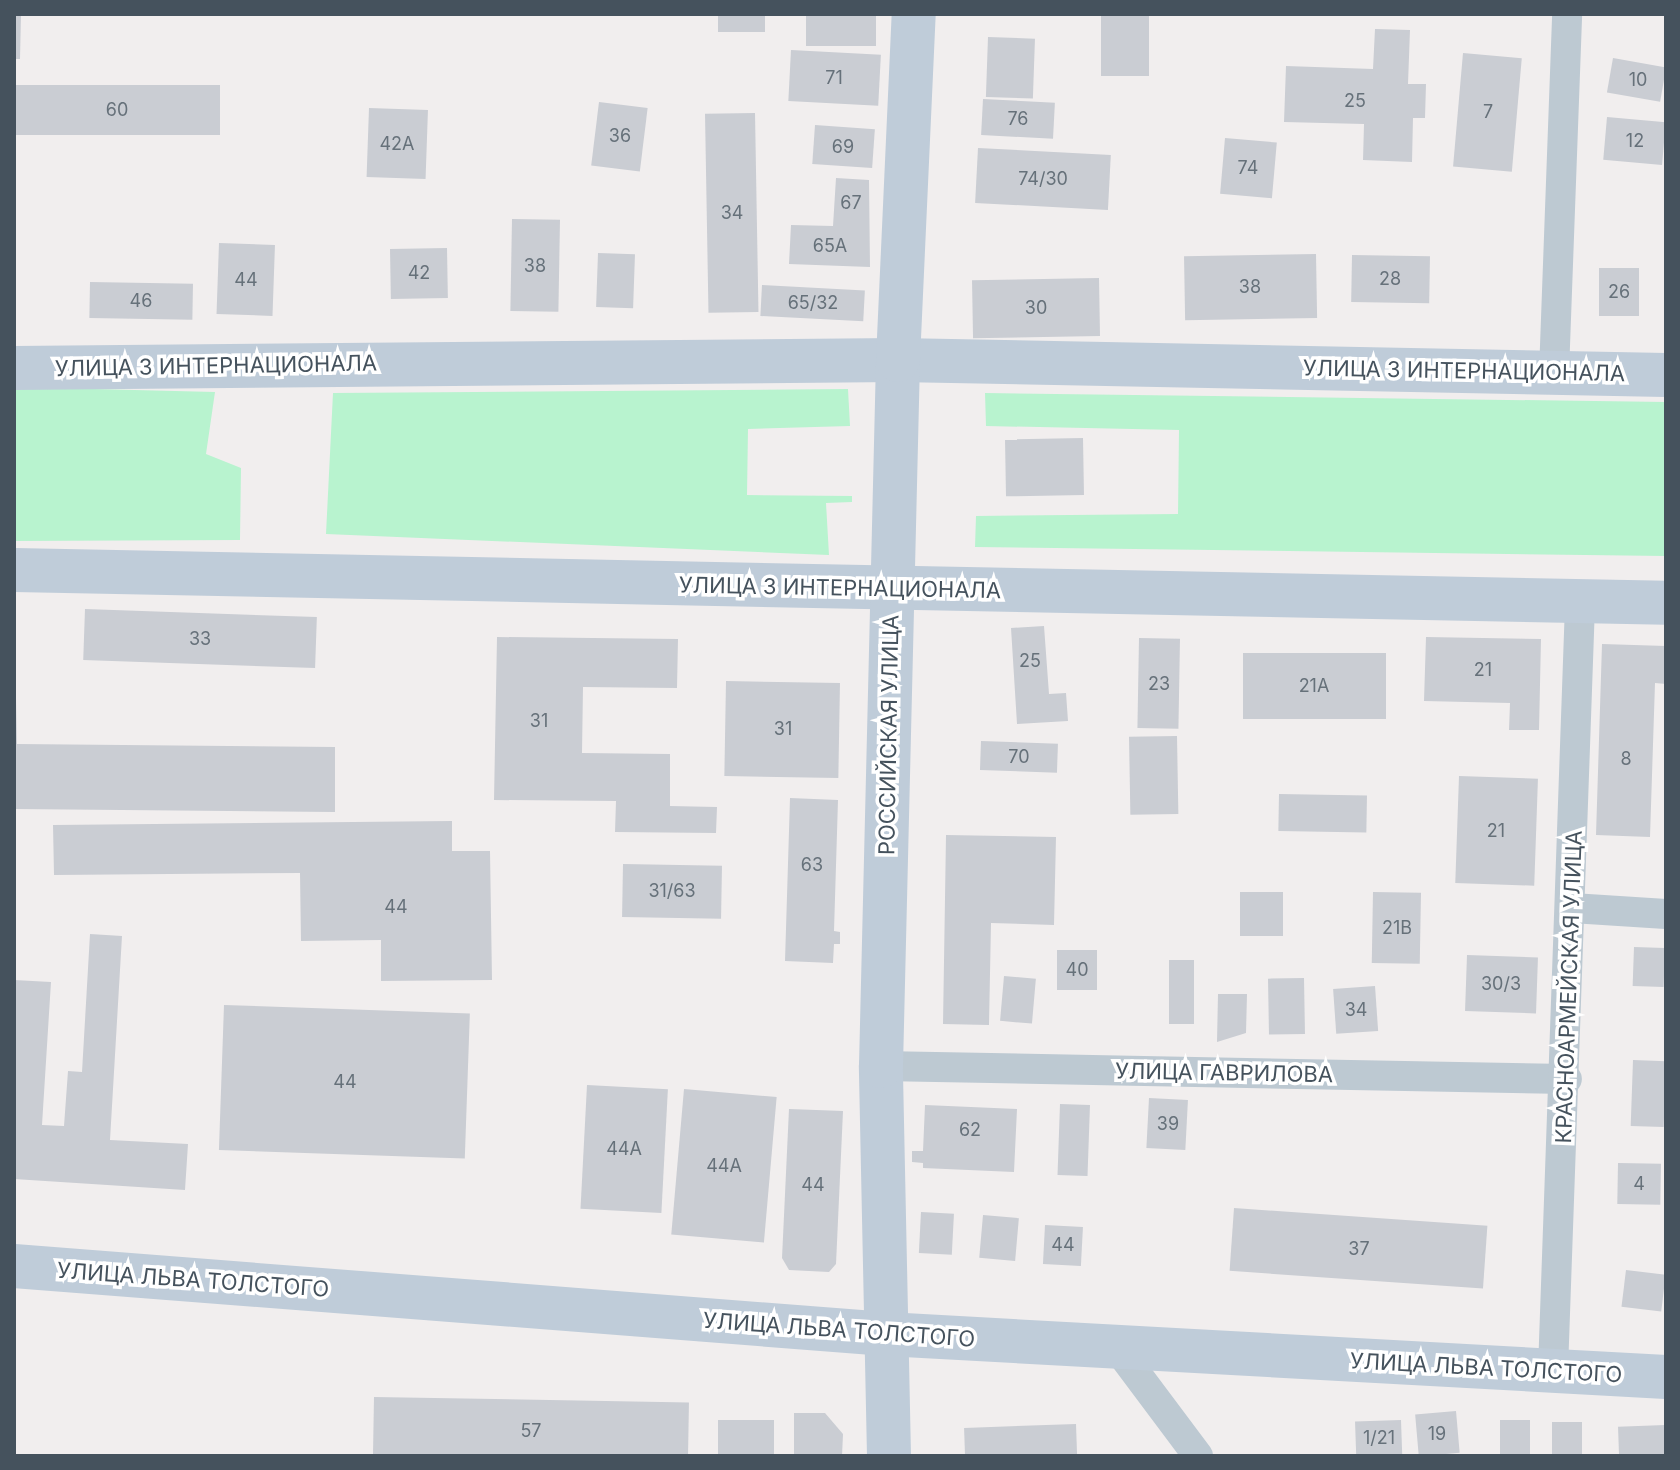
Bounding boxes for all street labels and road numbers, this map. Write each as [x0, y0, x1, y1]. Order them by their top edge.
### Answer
street label: УЛИЦА 3 ИНТЕРНАЦИОНАЛА [55, 350, 377, 382]
street label: УЛИЦА 3 ИНТЕРНАЦИОНАЛА [1303, 355, 1625, 387]
street label: УЛИЦА 3 ИНТЕРНАЦИОНАЛА [679, 572, 1001, 604]
street label: РОССИЙСКАЯ УЛИЦА [874, 615, 904, 855]
street label: КРАСНОАРМЕЙСКАЯ УЛИЦА [1550, 830, 1588, 1144]
street label: УЛИЦА ГАВРИЛОВА [1115, 1058, 1333, 1088]
street label: УЛИЦА ЛЬВА ТОЛСТОГО [56, 1257, 330, 1303]
street label: УЛИЦА ЛЬВА ТОЛСТОГО [702, 1307, 976, 1353]
street label: УЛИЦА ЛЬВА ТОЛСТОГО [1349, 1348, 1623, 1388]

